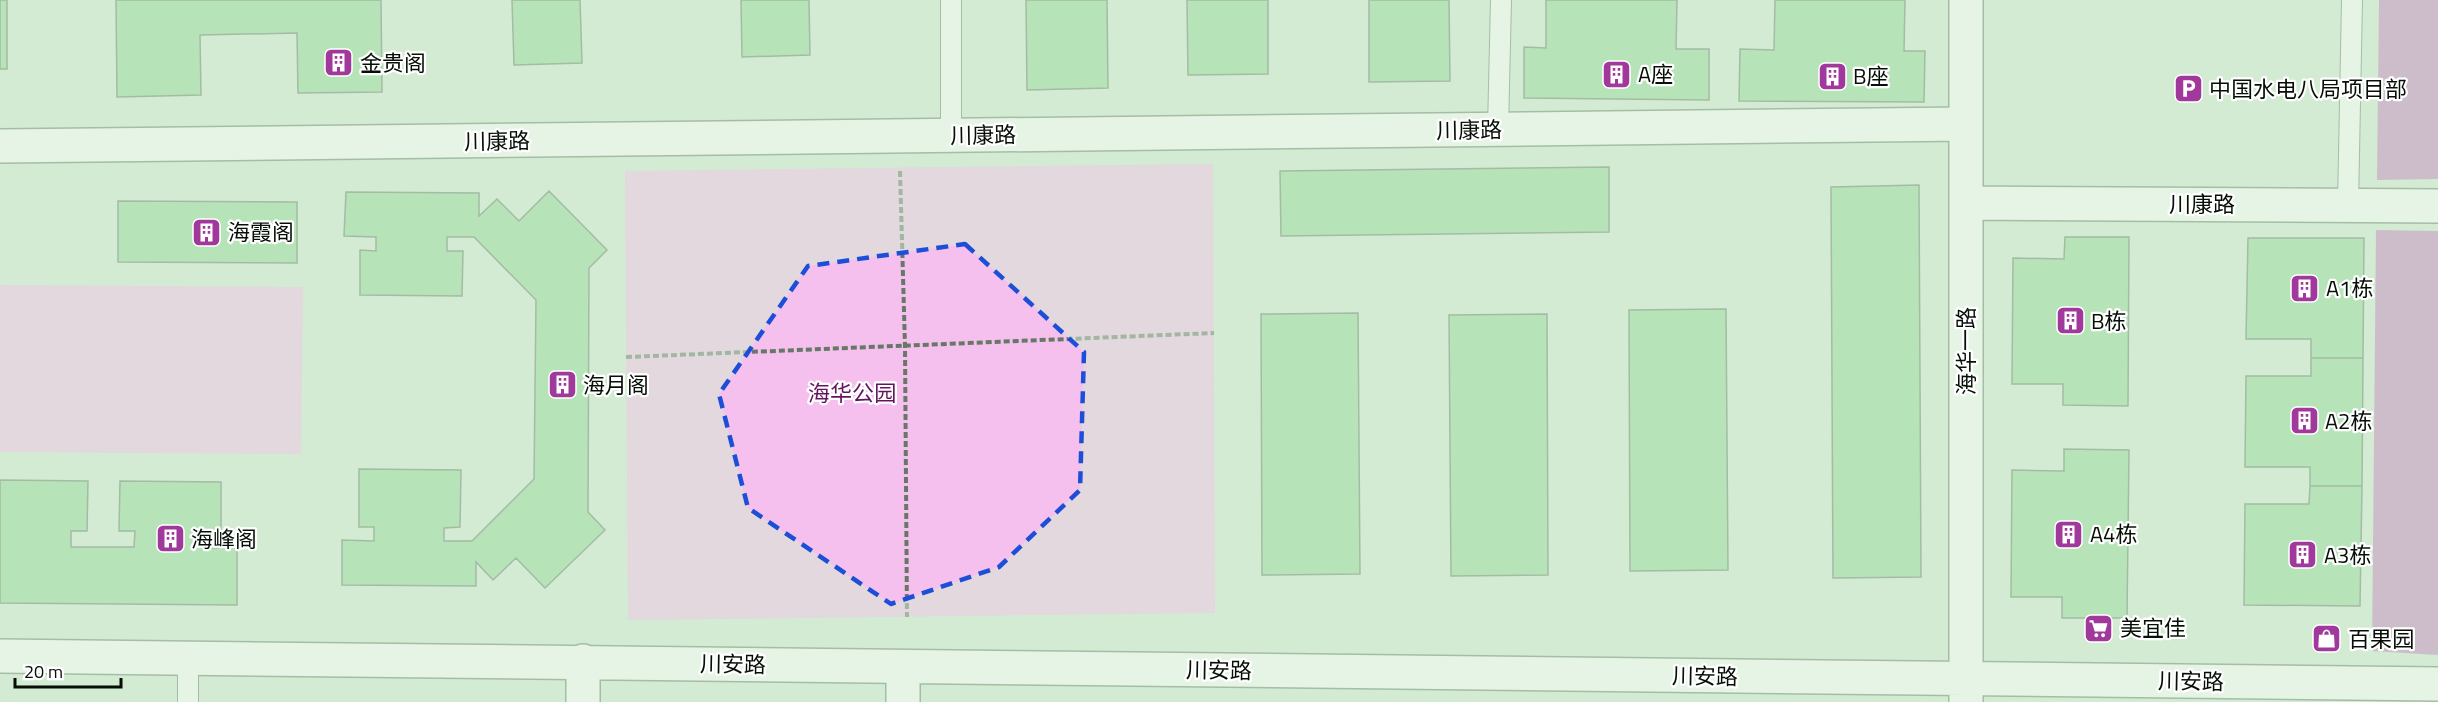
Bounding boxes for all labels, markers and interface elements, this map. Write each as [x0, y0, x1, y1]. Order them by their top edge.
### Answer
place label: 金贵阁 [360, 46, 426, 80]
building icon: 金贵阁 [323, 47, 355, 79]
place label: A座 [1638, 57, 1673, 91]
building icon: A座 [1601, 58, 1633, 90]
place label: B座 [1853, 59, 1889, 93]
building icon: B座 [1816, 60, 1848, 92]
place label: 中国水电八局项目部 [2209, 72, 2407, 106]
parking icon: 中国水电八局项目部 [2172, 73, 2204, 105]
street label: 川康路 [1436, 112, 1502, 148]
street label: 川康路 [950, 117, 1016, 153]
street label: 川康路 [464, 123, 530, 159]
street label: 川康路 [2169, 187, 2235, 221]
place label: 海霞阁 [228, 215, 294, 249]
building icon: 海霞阁 [191, 216, 223, 248]
place label: A1栋 [2326, 271, 2373, 305]
building icon: A1栋 [2289, 272, 2321, 304]
place label: B栋 [2091, 304, 2127, 338]
building icon: B栋 [2054, 305, 2086, 337]
street label: 海华一路 [1949, 307, 1983, 395]
place label: 海月阁 [583, 368, 649, 402]
building icon: 海月阁 [546, 369, 578, 401]
park label: 海华公园 [808, 376, 896, 410]
place label: A2栋 [2325, 404, 2372, 438]
building icon: A2栋 [2288, 405, 2320, 437]
place label: A4栋 [2090, 517, 2137, 551]
building icon: A4栋 [2053, 518, 2085, 550]
place label: 海峰阁 [191, 522, 257, 556]
building icon: 海峰阁 [154, 523, 186, 555]
place label: A3栋 [2324, 538, 2371, 572]
building icon: A3栋 [2287, 539, 2319, 571]
place label: 美宜佳 [2120, 611, 2186, 645]
supermarket icon: 美宜佳 [2083, 612, 2115, 644]
place label: 百果园 [2348, 622, 2414, 656]
shop icon: 百果园 [2311, 623, 2343, 655]
street label: 川安路 [700, 646, 766, 682]
scale bar [15, 651, 122, 689]
street label: 川安路 [1186, 652, 1252, 688]
text: 20 m [24, 658, 63, 685]
street label: 川安路 [1672, 658, 1738, 694]
street label: 川安路 [2158, 663, 2224, 699]

